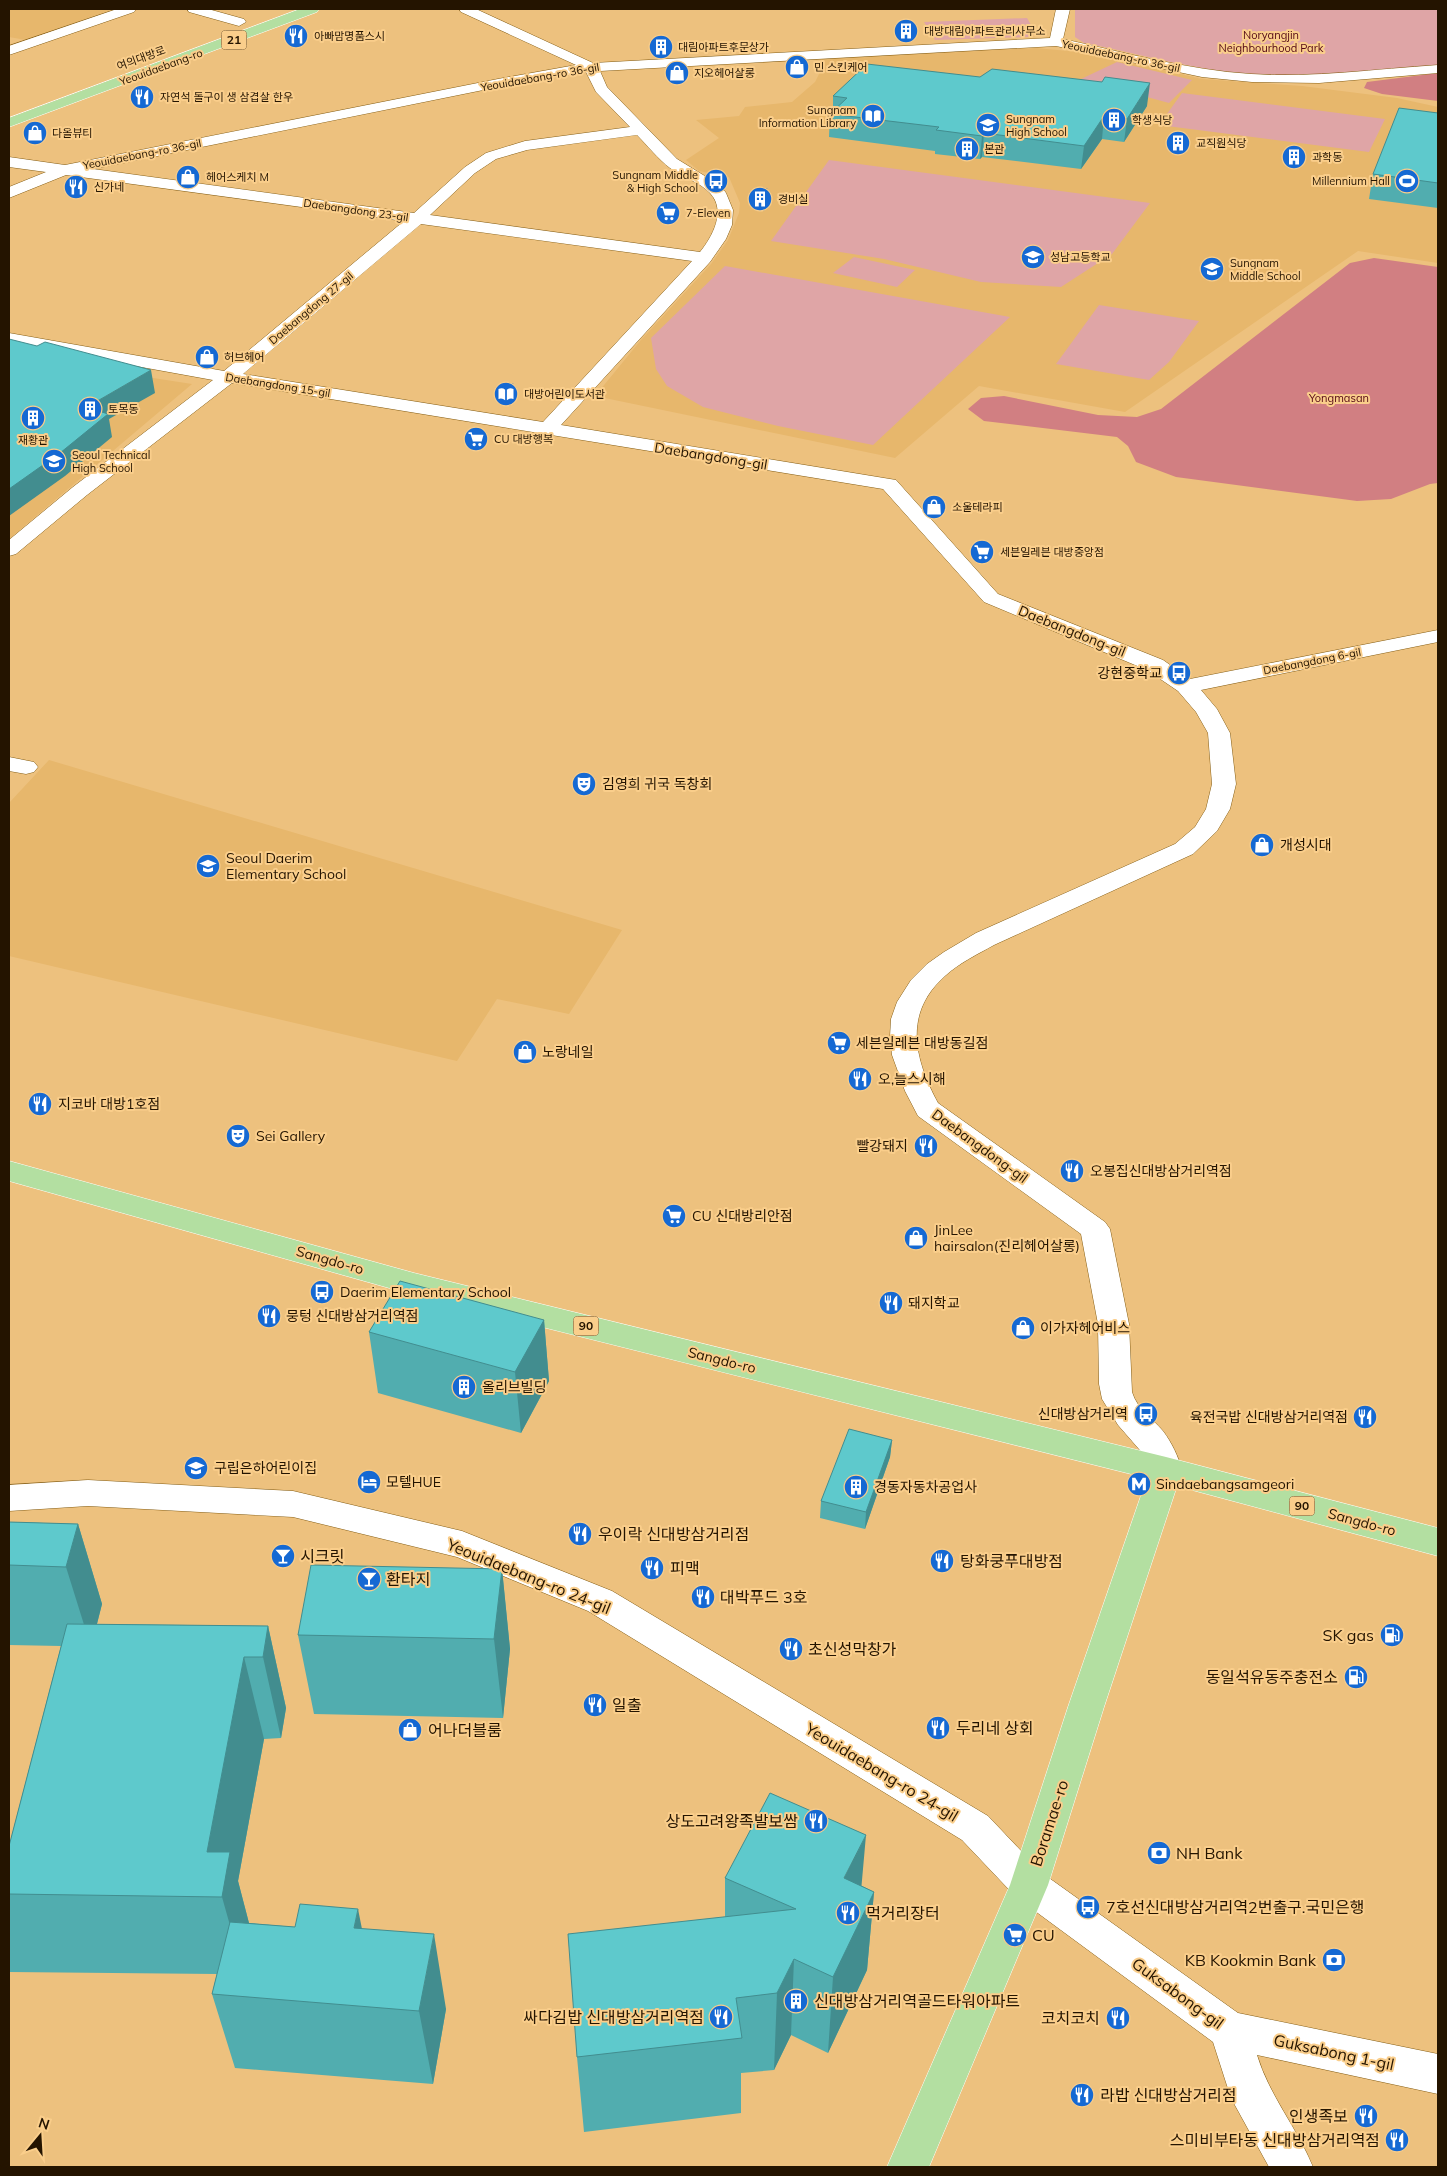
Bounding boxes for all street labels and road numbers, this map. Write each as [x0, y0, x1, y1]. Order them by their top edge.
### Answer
road number: 21 [222, 30, 246, 50]
street label: Yeouidaebang-ro 36-gil [1060, 36, 1181, 75]
street label: 여의대방로 [115, 43, 167, 73]
street label: Yeouidaebang-ro [117, 45, 204, 89]
street label: Yeouidaebang-ro 36-gil [479, 60, 600, 95]
street label: Yeouidaebang-ro 36-gil [81, 136, 202, 173]
street label: Daebangdong 23-gil [303, 196, 409, 224]
street label: Daebangdong 27-gil [266, 269, 356, 347]
street label: Daebangdong 15-gil [225, 370, 331, 400]
street label: Daebangdong-gil [653, 438, 769, 474]
street label: Daebangdong-gil [1016, 601, 1128, 661]
street label: Daebangdong 6-gil [1262, 645, 1362, 677]
street label: Daebangdong-gil [928, 1105, 1032, 1187]
street label: Sangdo-ro [294, 1242, 366, 1278]
road number: 90 [574, 1316, 598, 1335]
street label: Sangdo-ro [686, 1343, 758, 1377]
road number: 90 [1290, 1496, 1314, 1515]
street label: Sangdo-ro [1326, 1504, 1398, 1540]
street label: Yeouidaebang-ro 24-gil [443, 1534, 614, 1618]
street label: Yeouidaebang-ro 24-gil [801, 1718, 962, 1826]
street label: Boramae-ro [1026, 1777, 1072, 1869]
street label: Guksabong-gil [1128, 1953, 1228, 2033]
street label: Guksabong 1-gil [1272, 2029, 1396, 2075]

